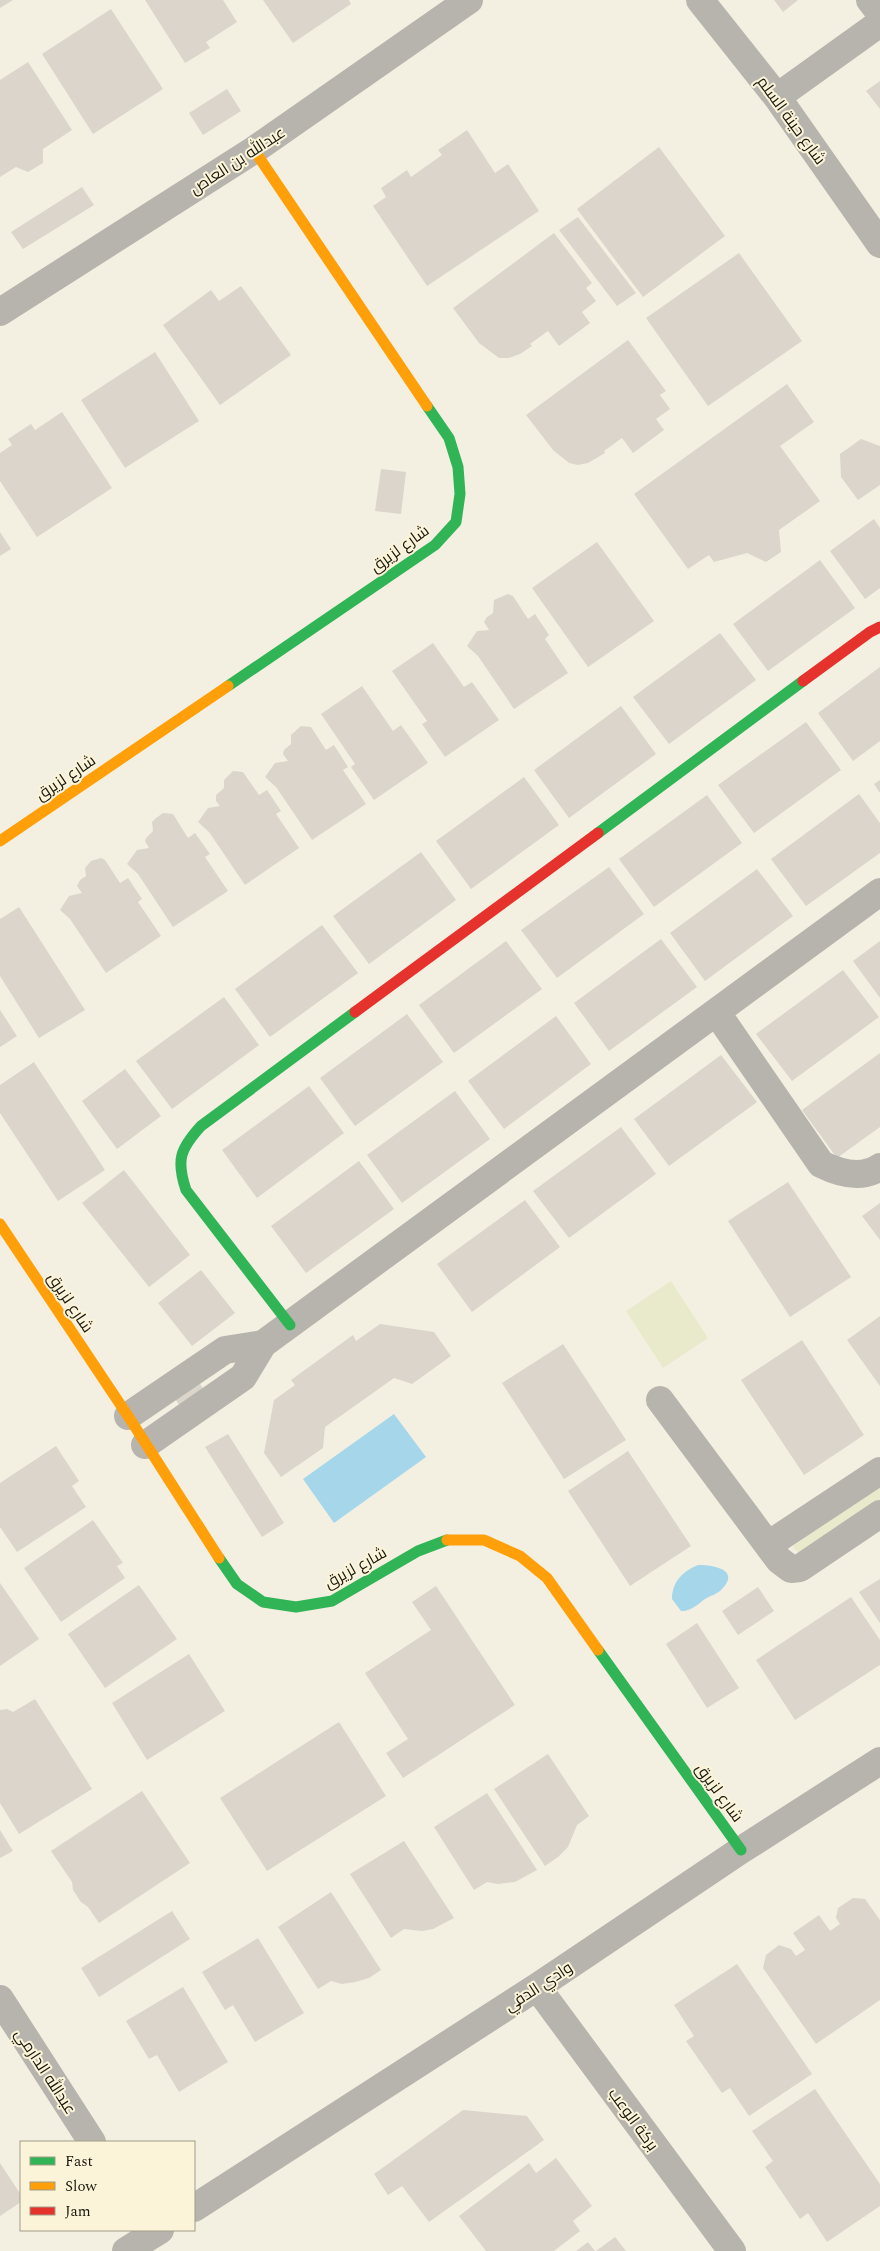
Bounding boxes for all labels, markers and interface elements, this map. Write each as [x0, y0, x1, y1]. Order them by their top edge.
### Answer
street label: شارع حينة السلم [751, 71, 832, 170]
street label: عبدالله بن العاص [185, 121, 290, 201]
street label: شارع لزيرق [365, 519, 434, 579]
street label: شارع لزيرق [31, 749, 101, 807]
street label: شارع لزيرق [41, 1268, 99, 1338]
street label: شارع لزيرق [320, 1541, 391, 1595]
street label: شارع لزيرق [689, 1758, 749, 1827]
street label: وادي الدفي [500, 1956, 578, 2019]
street label: عبدالله الدارمي [8, 2024, 82, 2120]
street label: بركة الوعب [602, 2083, 664, 2156]
legend [20, 2141, 195, 2231]
text: Fast [65, 2150, 93, 2173]
text: Slow [65, 2175, 97, 2198]
text: Jam [65, 2200, 91, 2223]

